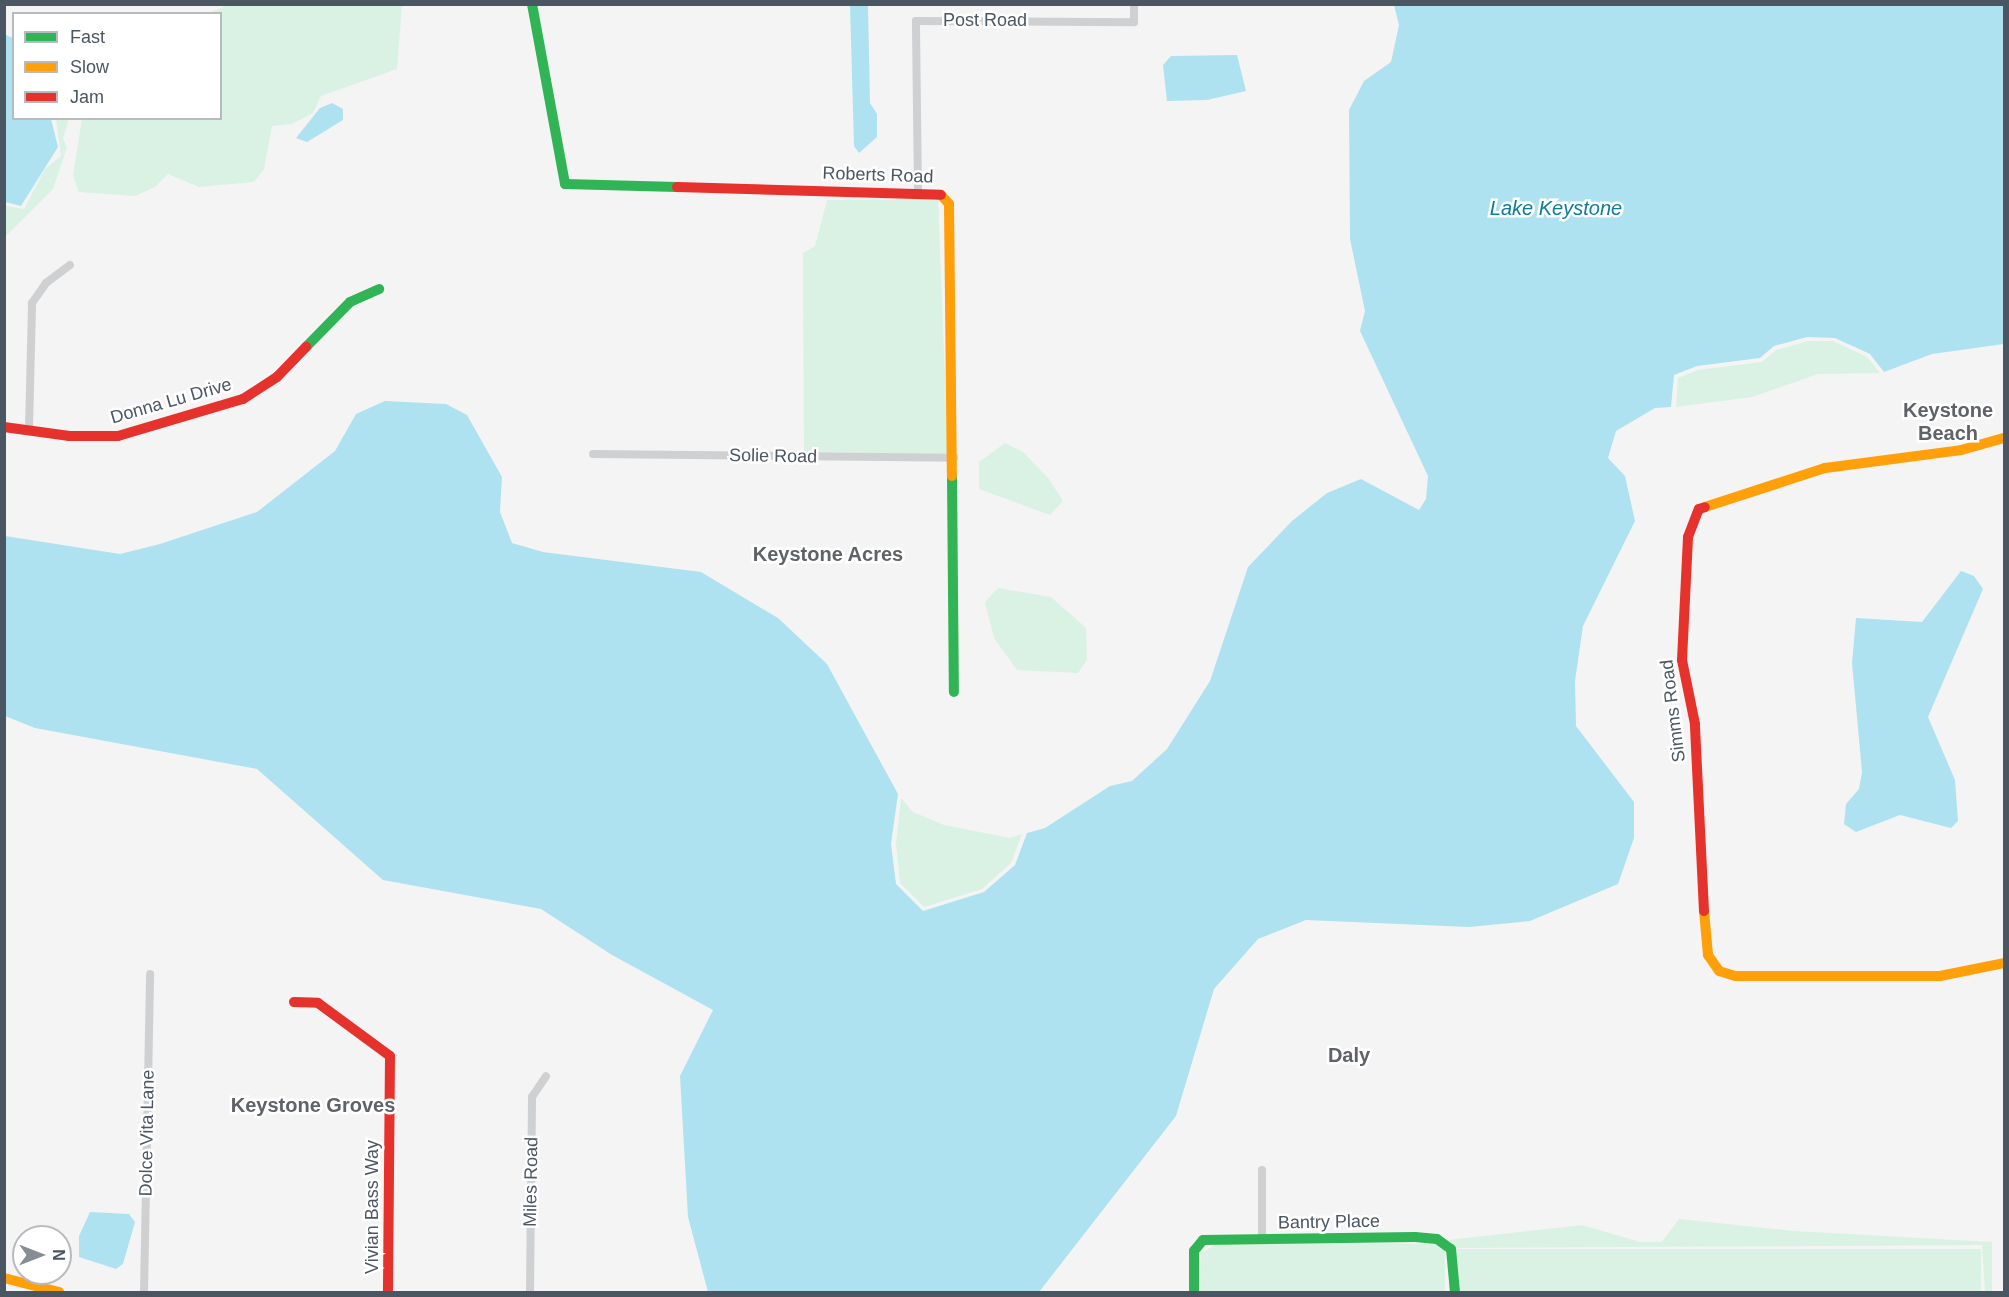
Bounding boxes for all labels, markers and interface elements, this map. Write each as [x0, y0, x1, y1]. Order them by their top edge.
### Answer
street label: Post Road [943, 9, 1027, 31]
legend [12, 12, 222, 120]
text: Fast [70, 27, 105, 47]
text: Slow [70, 57, 109, 77]
text: Jam [70, 87, 104, 107]
street label: Roberts Road [822, 162, 934, 188]
water label: Lake Keystone [1490, 196, 1622, 220]
street label: Donna Lu Drive [108, 373, 234, 429]
district label: Keystone Beach [1903, 399, 1993, 446]
street label: Solie Road [729, 444, 817, 468]
district label: Keystone Acres [752, 542, 904, 566]
street label: Simms Road [1656, 659, 1690, 763]
district label: Daly [1328, 1043, 1370, 1067]
street label: Dolce Vita Lane [135, 1069, 159, 1197]
district label: Keystone Groves [231, 1093, 395, 1117]
street label: Miles Road [519, 1137, 543, 1227]
street label: Vivian Bass Way [361, 1140, 383, 1274]
street label: Bantry Place [1278, 1210, 1380, 1234]
north arrow [12, 1225, 72, 1285]
text: N [50, 1249, 67, 1261]

